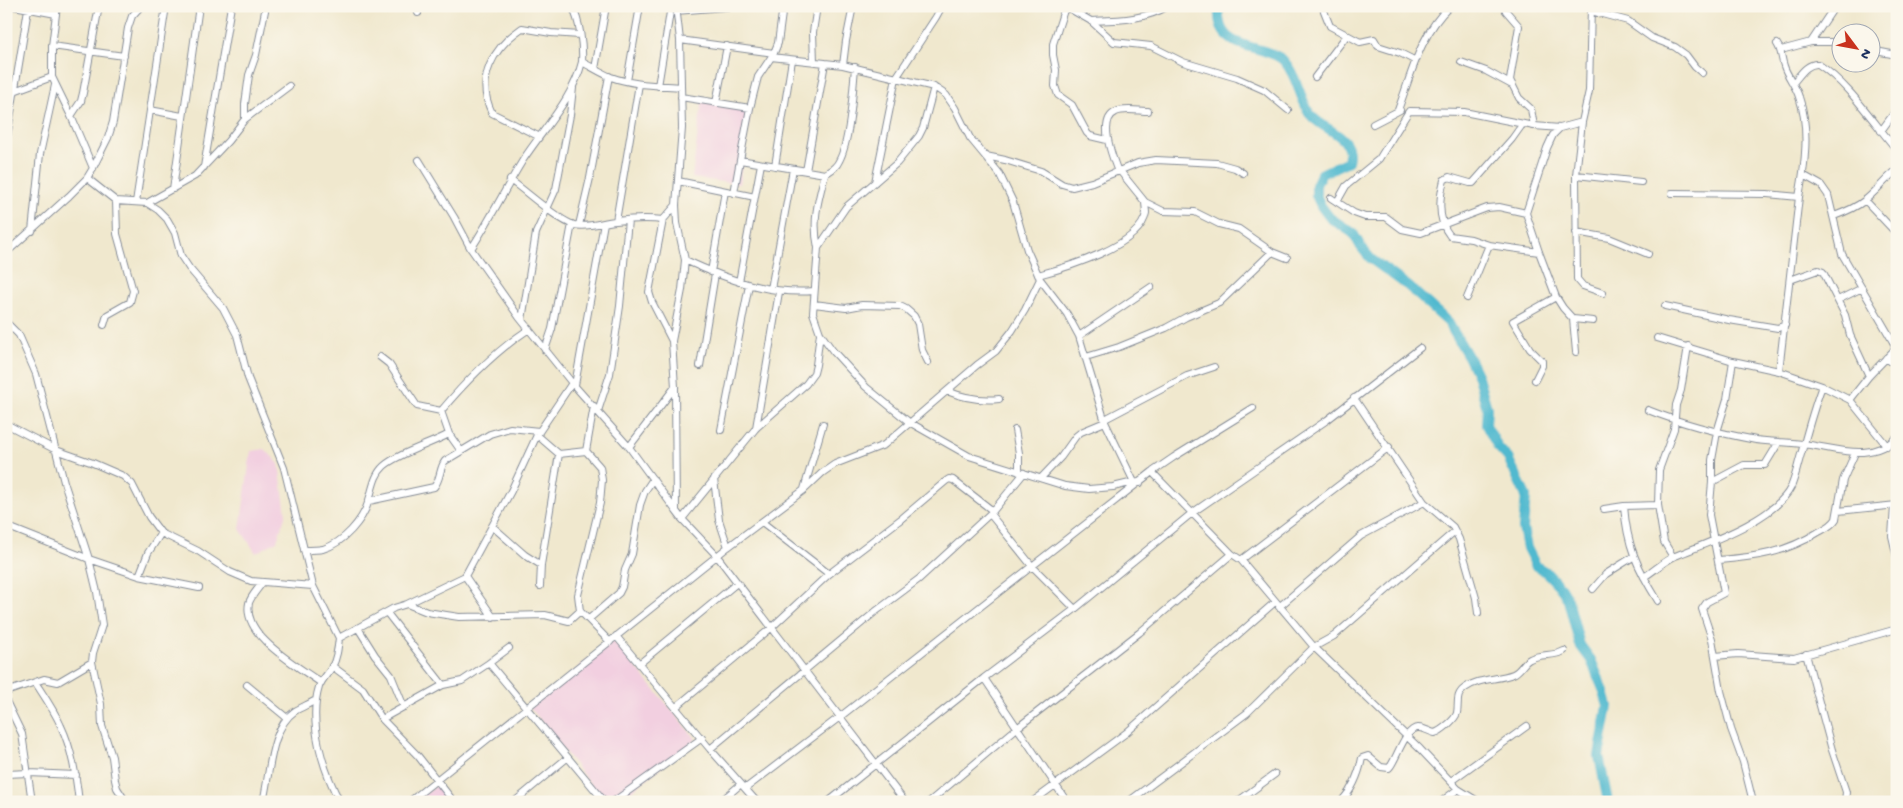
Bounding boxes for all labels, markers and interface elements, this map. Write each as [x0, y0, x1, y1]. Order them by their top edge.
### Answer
north arrow [1830, 22, 1880, 72]
text: N [1855, 45, 1875, 62]

